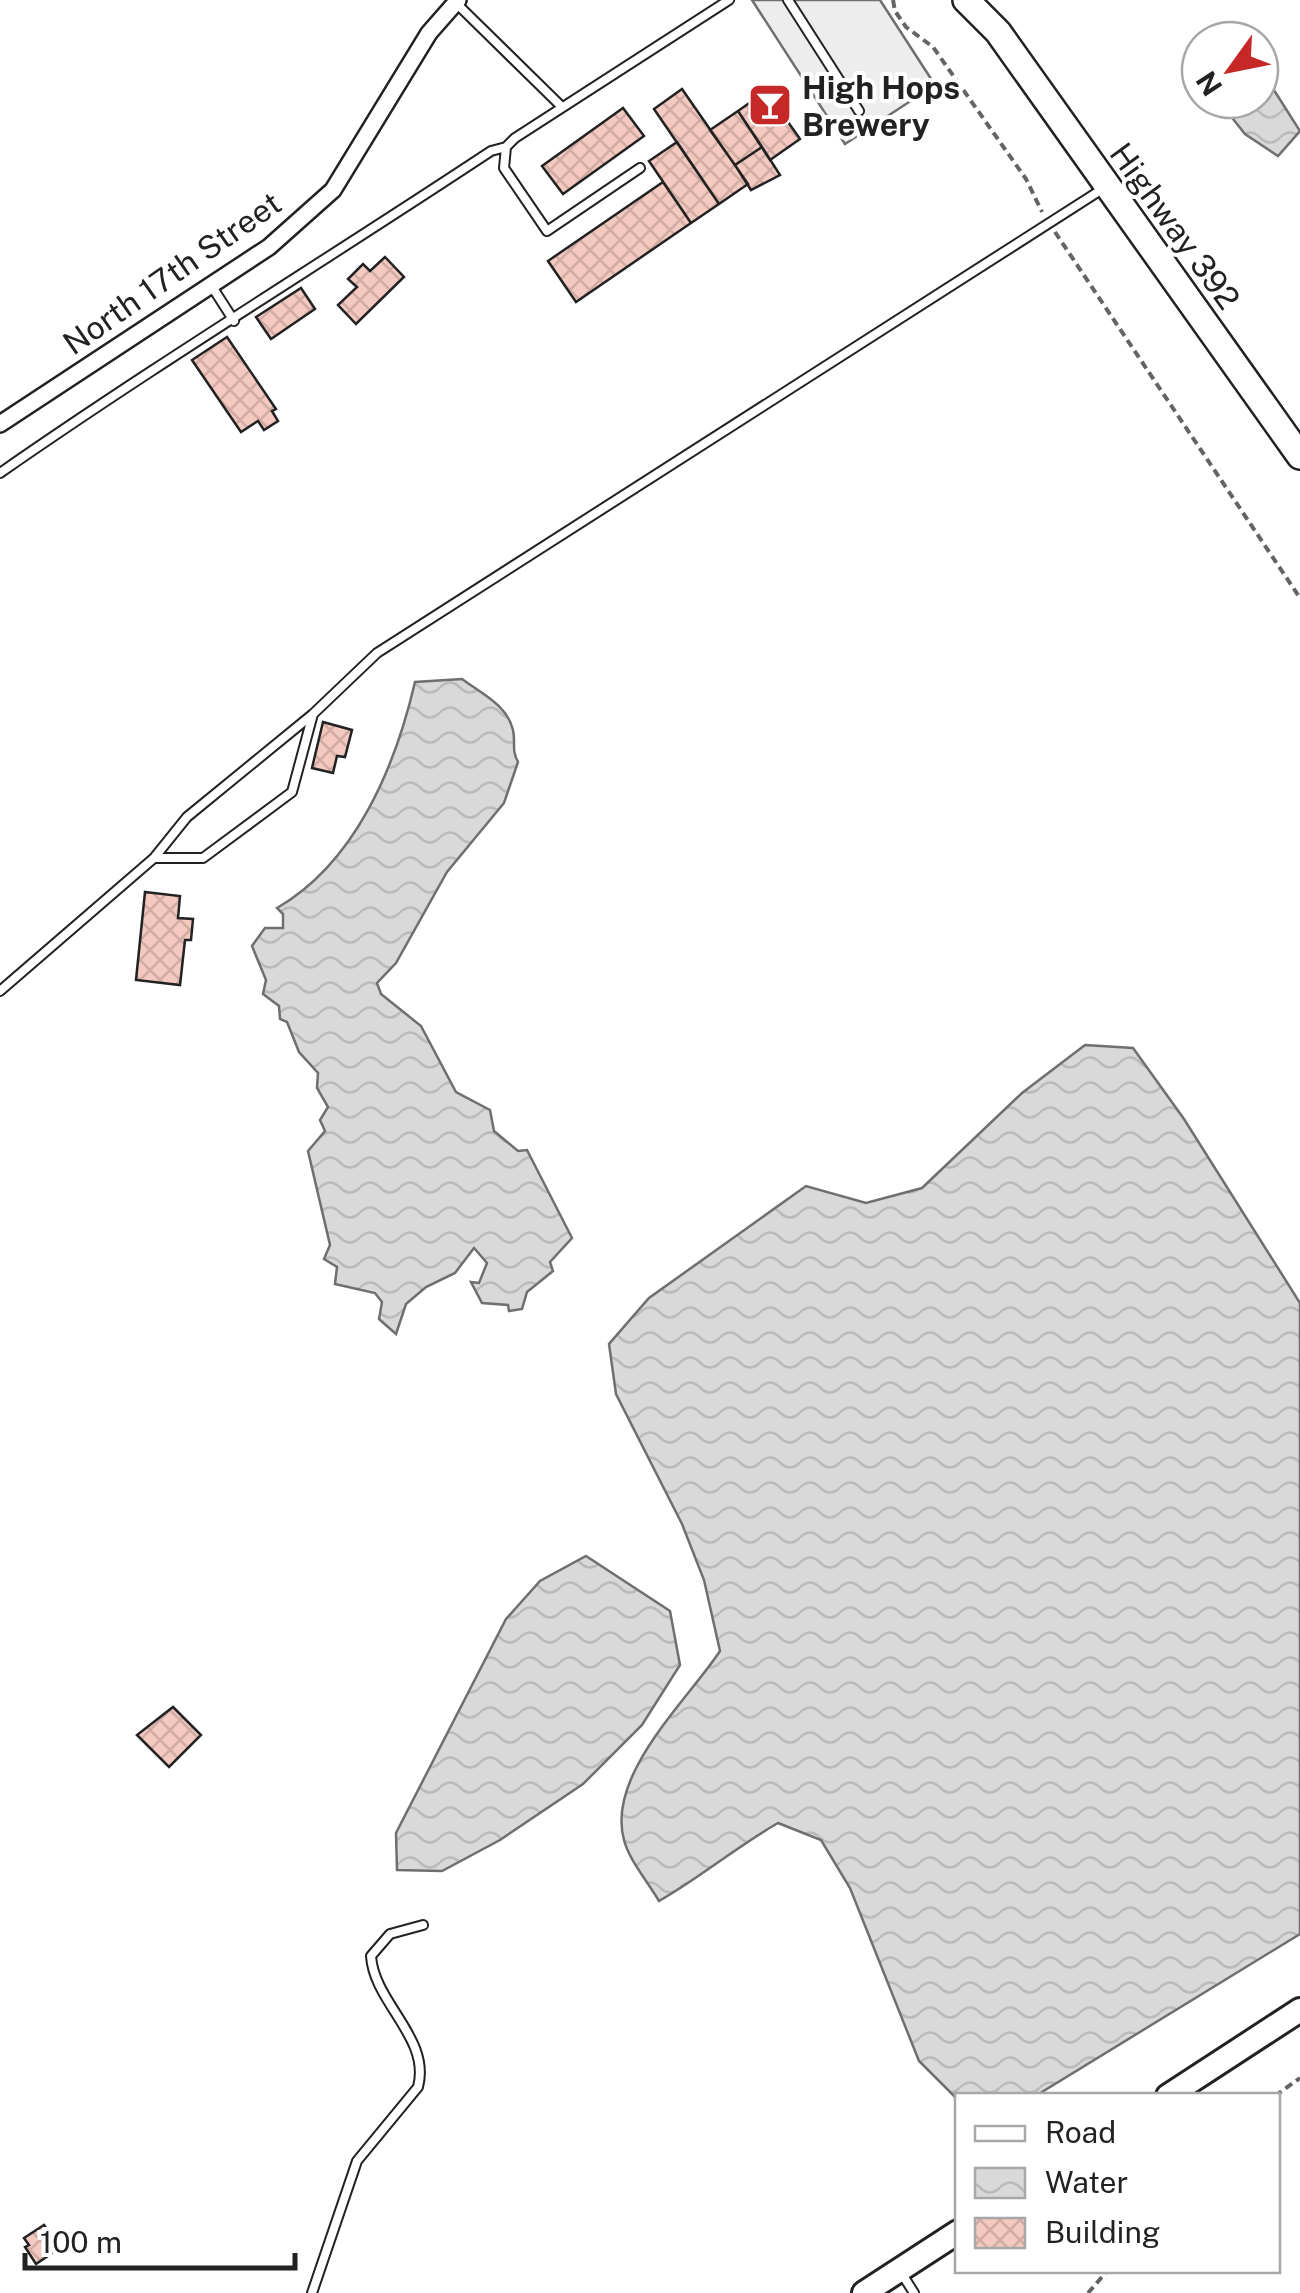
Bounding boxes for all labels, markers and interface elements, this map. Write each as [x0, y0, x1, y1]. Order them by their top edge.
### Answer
north arrow [1180, 20, 1280, 120]
text: N [1189, 66, 1228, 102]
place label: High Hops Brewery [802, 69, 960, 143]
bar icon: High Hops Brewery [747, 82, 793, 128]
street label: Highway 392 [1103, 136, 1247, 316]
street label: North 17th Street [56, 184, 288, 362]
legend [955, 2093, 1280, 2273]
text: Road [1045, 2114, 1116, 2150]
text: Water [1045, 2164, 1128, 2200]
scale bar [25, 2208, 295, 2270]
text: Building [1045, 2214, 1160, 2250]
text: 100 m [40, 2224, 122, 2260]

